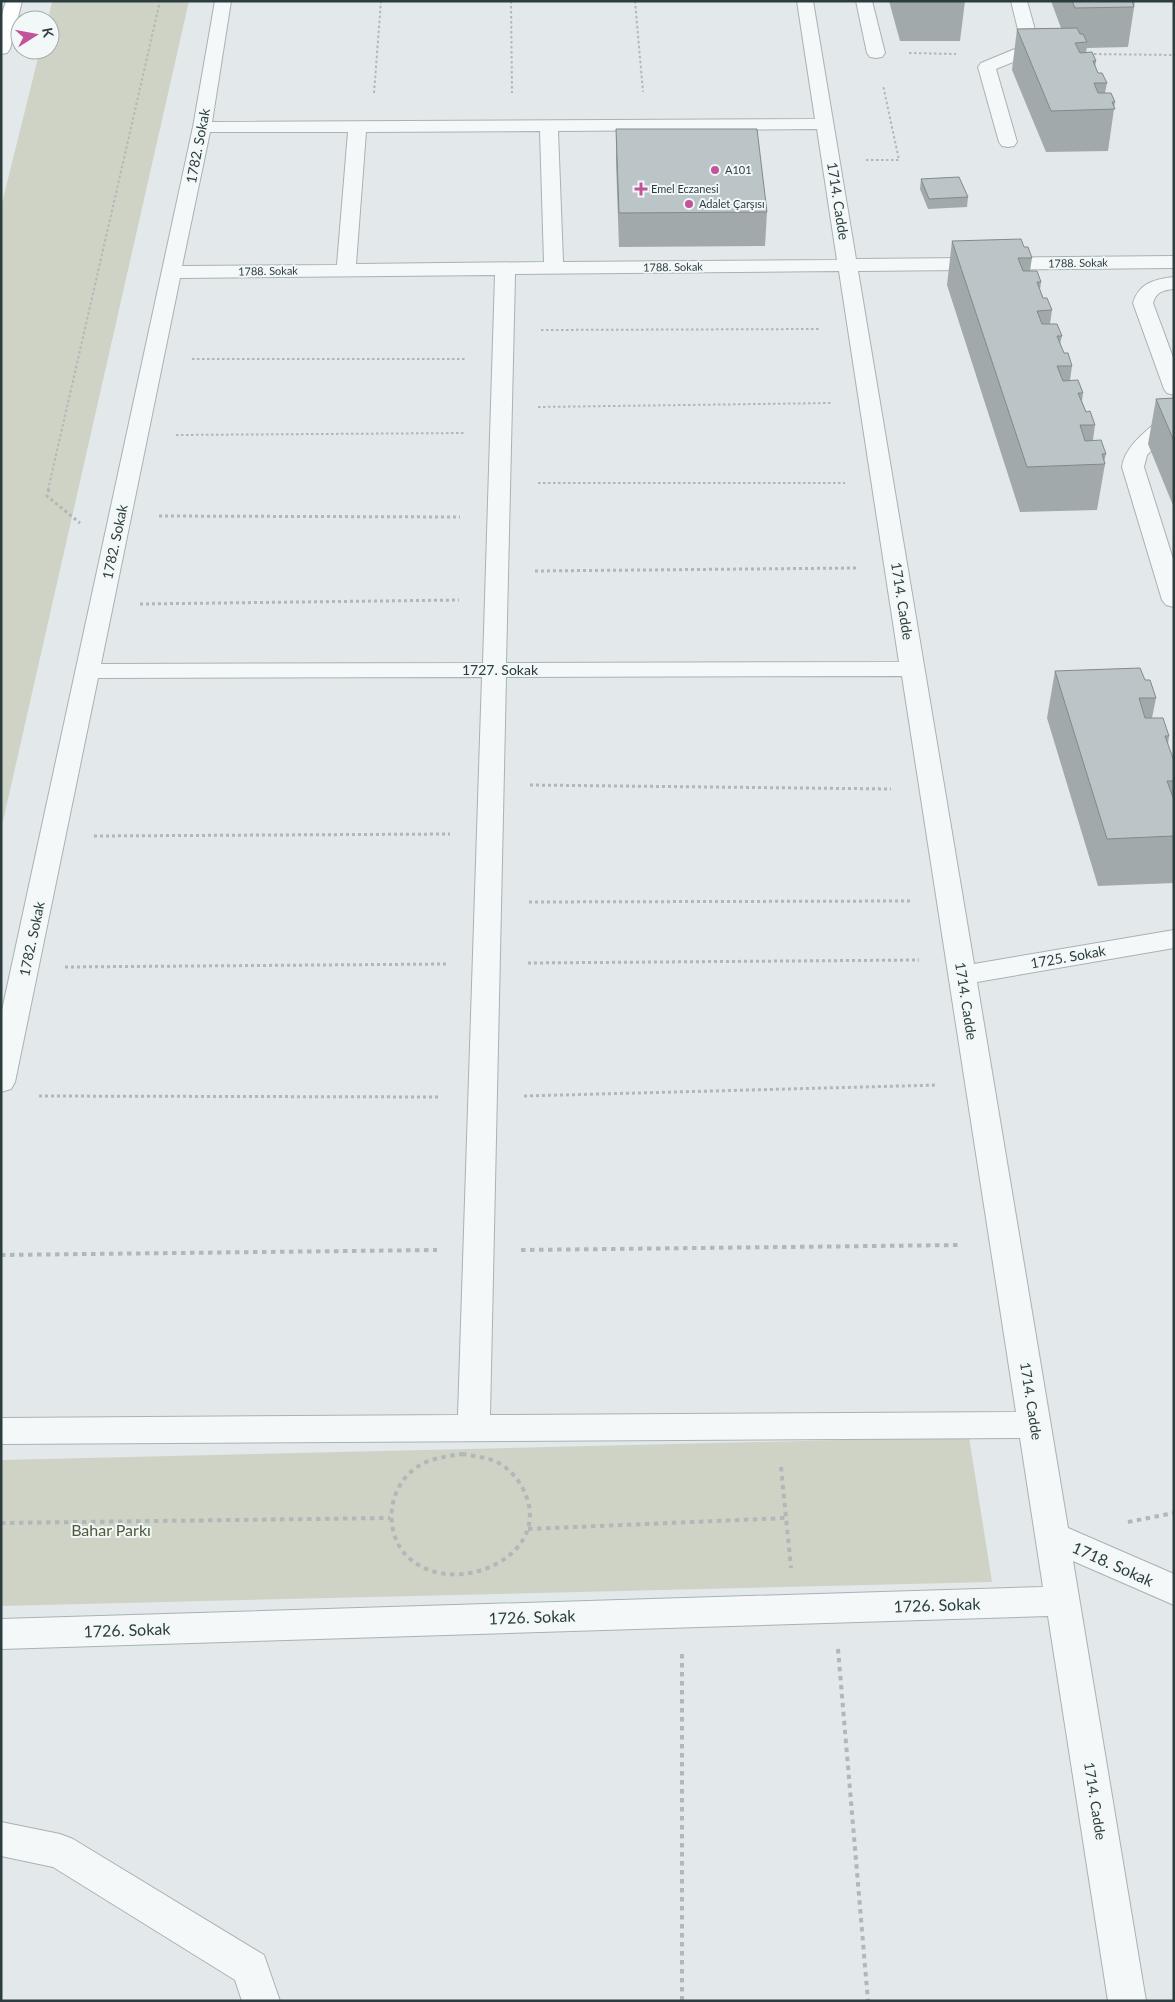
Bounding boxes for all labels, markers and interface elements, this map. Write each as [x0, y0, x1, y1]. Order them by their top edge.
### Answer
north arrow [10, 10, 60, 60]
text: K [39, 26, 58, 39]
street label: 1782. Sokak [182, 106, 213, 185]
street label: 1714. Cadde [824, 161, 853, 241]
place label: A101 [725, 163, 752, 176]
marker: A101 [709, 164, 721, 176]
place label: Emel Eczanesi [651, 182, 719, 195]
marker: Emel Eczanesi [635, 183, 647, 195]
place label: Adalet Çarşısı [699, 197, 765, 210]
marker: Adalet Çarşısı [683, 198, 695, 210]
street label: 1788. Sokak [1048, 255, 1108, 270]
street label: 1788. Sokak [643, 259, 703, 274]
street label: 1788. Sokak [238, 263, 298, 278]
street label: 1782. Sokak [98, 502, 131, 581]
street label: 1714. Cadde [888, 561, 917, 641]
street label: 1727. Sokak [462, 661, 539, 678]
street label: 1782. Sokak [15, 899, 48, 978]
street label: 1725. Sokak [1029, 941, 1108, 971]
street label: 1714. Cadde [952, 961, 981, 1041]
street label: 1714. Cadde [1017, 1361, 1046, 1441]
park label: Bahar Parkı [71, 1520, 151, 1539]
street label: 1718. Sokak [1070, 1537, 1158, 1590]
street label: 1726. Sokak [893, 1593, 982, 1616]
street label: 1726. Sokak [488, 1605, 577, 1628]
street label: 1726. Sokak [83, 1618, 172, 1641]
street label: 1714. Cadde [1081, 1761, 1110, 1841]

